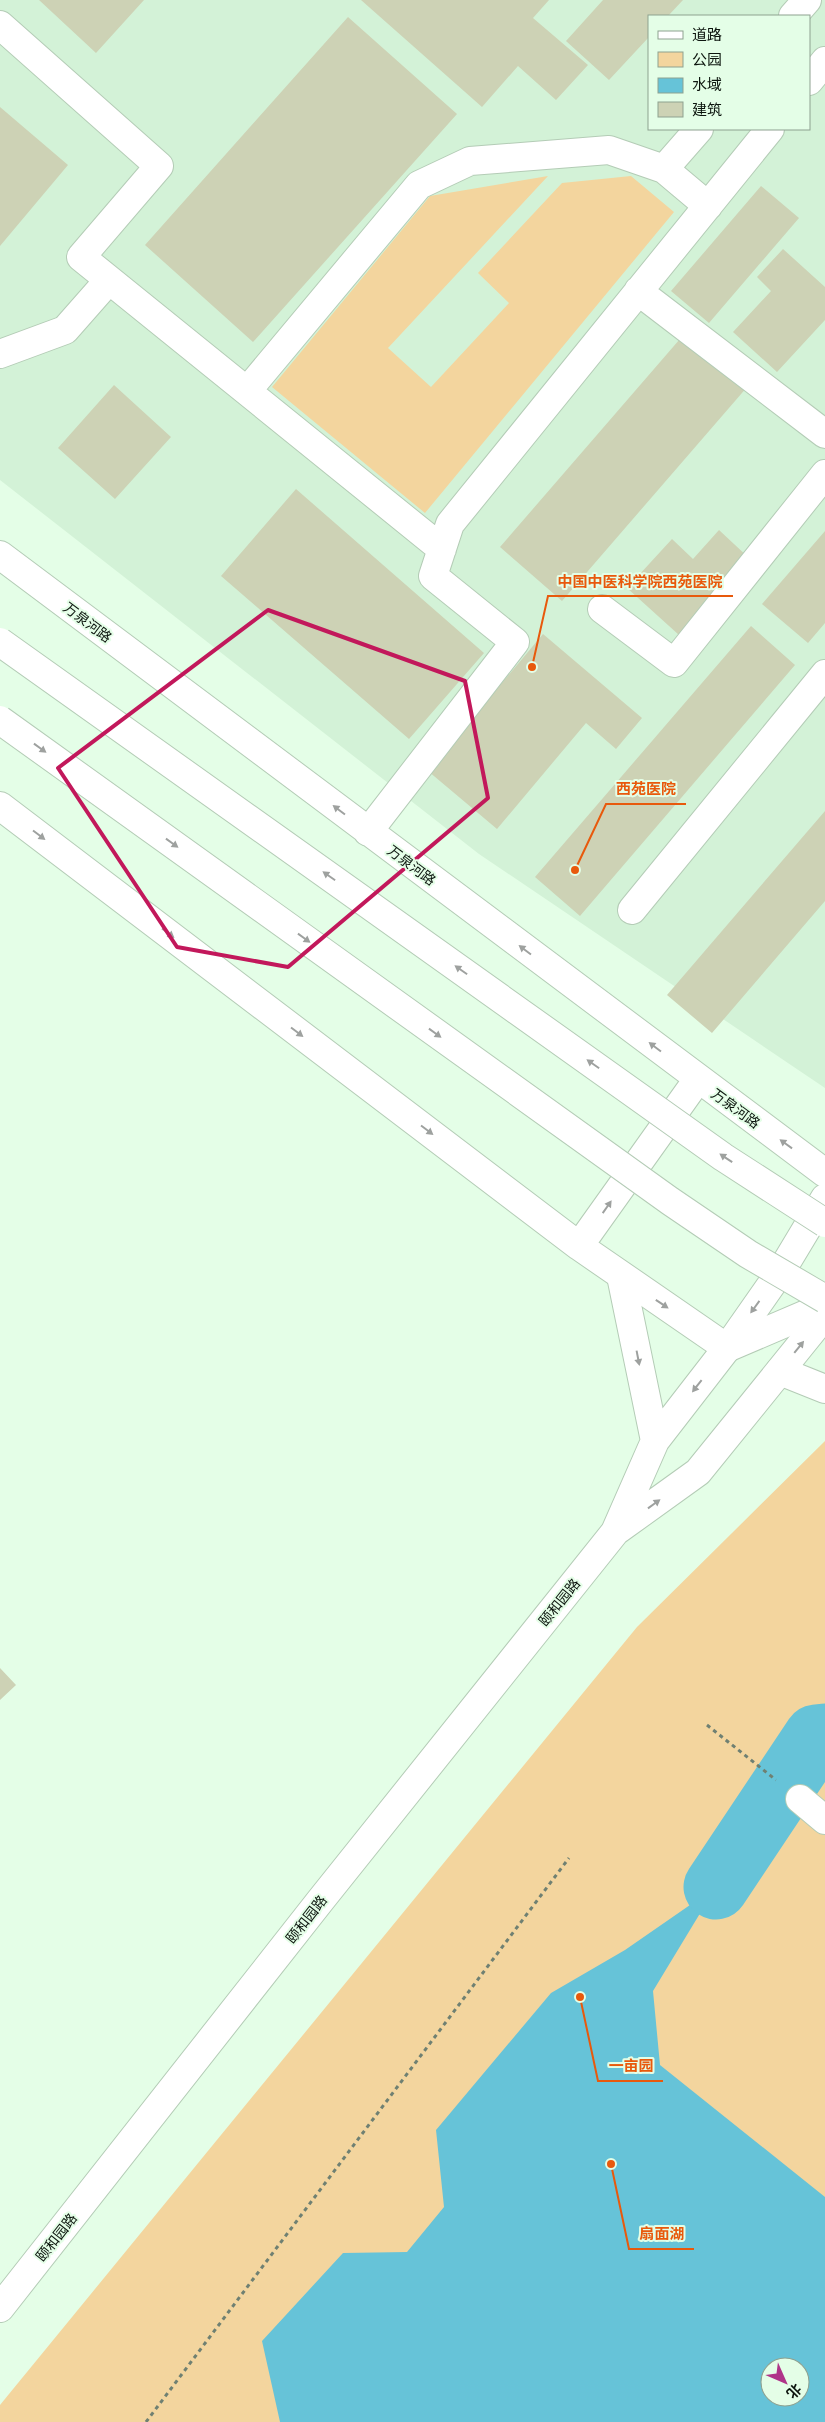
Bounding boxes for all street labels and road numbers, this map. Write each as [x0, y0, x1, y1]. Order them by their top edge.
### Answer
street label: 万泉河路 [61, 598, 115, 646]
street label: 万泉河路 [385, 841, 439, 889]
street label: 万泉河路 [708, 1085, 764, 1131]
street label: 颐和园路 [535, 1575, 583, 1629]
street label: 颐和园路 [282, 1892, 330, 1946]
street label: 颐和园路 [32, 2210, 80, 2264]

